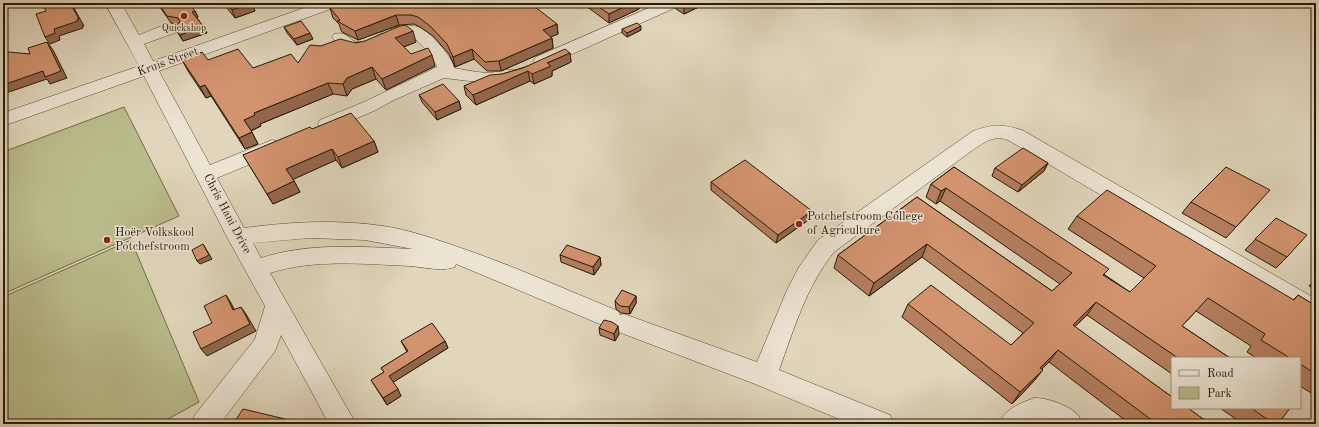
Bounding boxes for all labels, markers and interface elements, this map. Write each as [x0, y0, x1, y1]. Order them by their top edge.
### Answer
marker: Quickshop [179, 11, 189, 21]
place label: Quickshop [162, 23, 206, 33]
street label: Kruis Street [136, 45, 200, 79]
street label: Chris Hani Drive [201, 172, 253, 256]
place label: Potchefstroom College of Agriculture [807, 211, 924, 237]
marker: Potchefstroom College of Agriculture [794, 219, 804, 229]
place label: Hoër Volkskool Potchefstroom [115, 227, 194, 253]
marker: Hoër Volkskool Potchefstroom [102, 235, 112, 245]
legend [1171, 357, 1301, 409]
text: Road [1207, 368, 1234, 380]
text: Park [1207, 388, 1232, 400]

